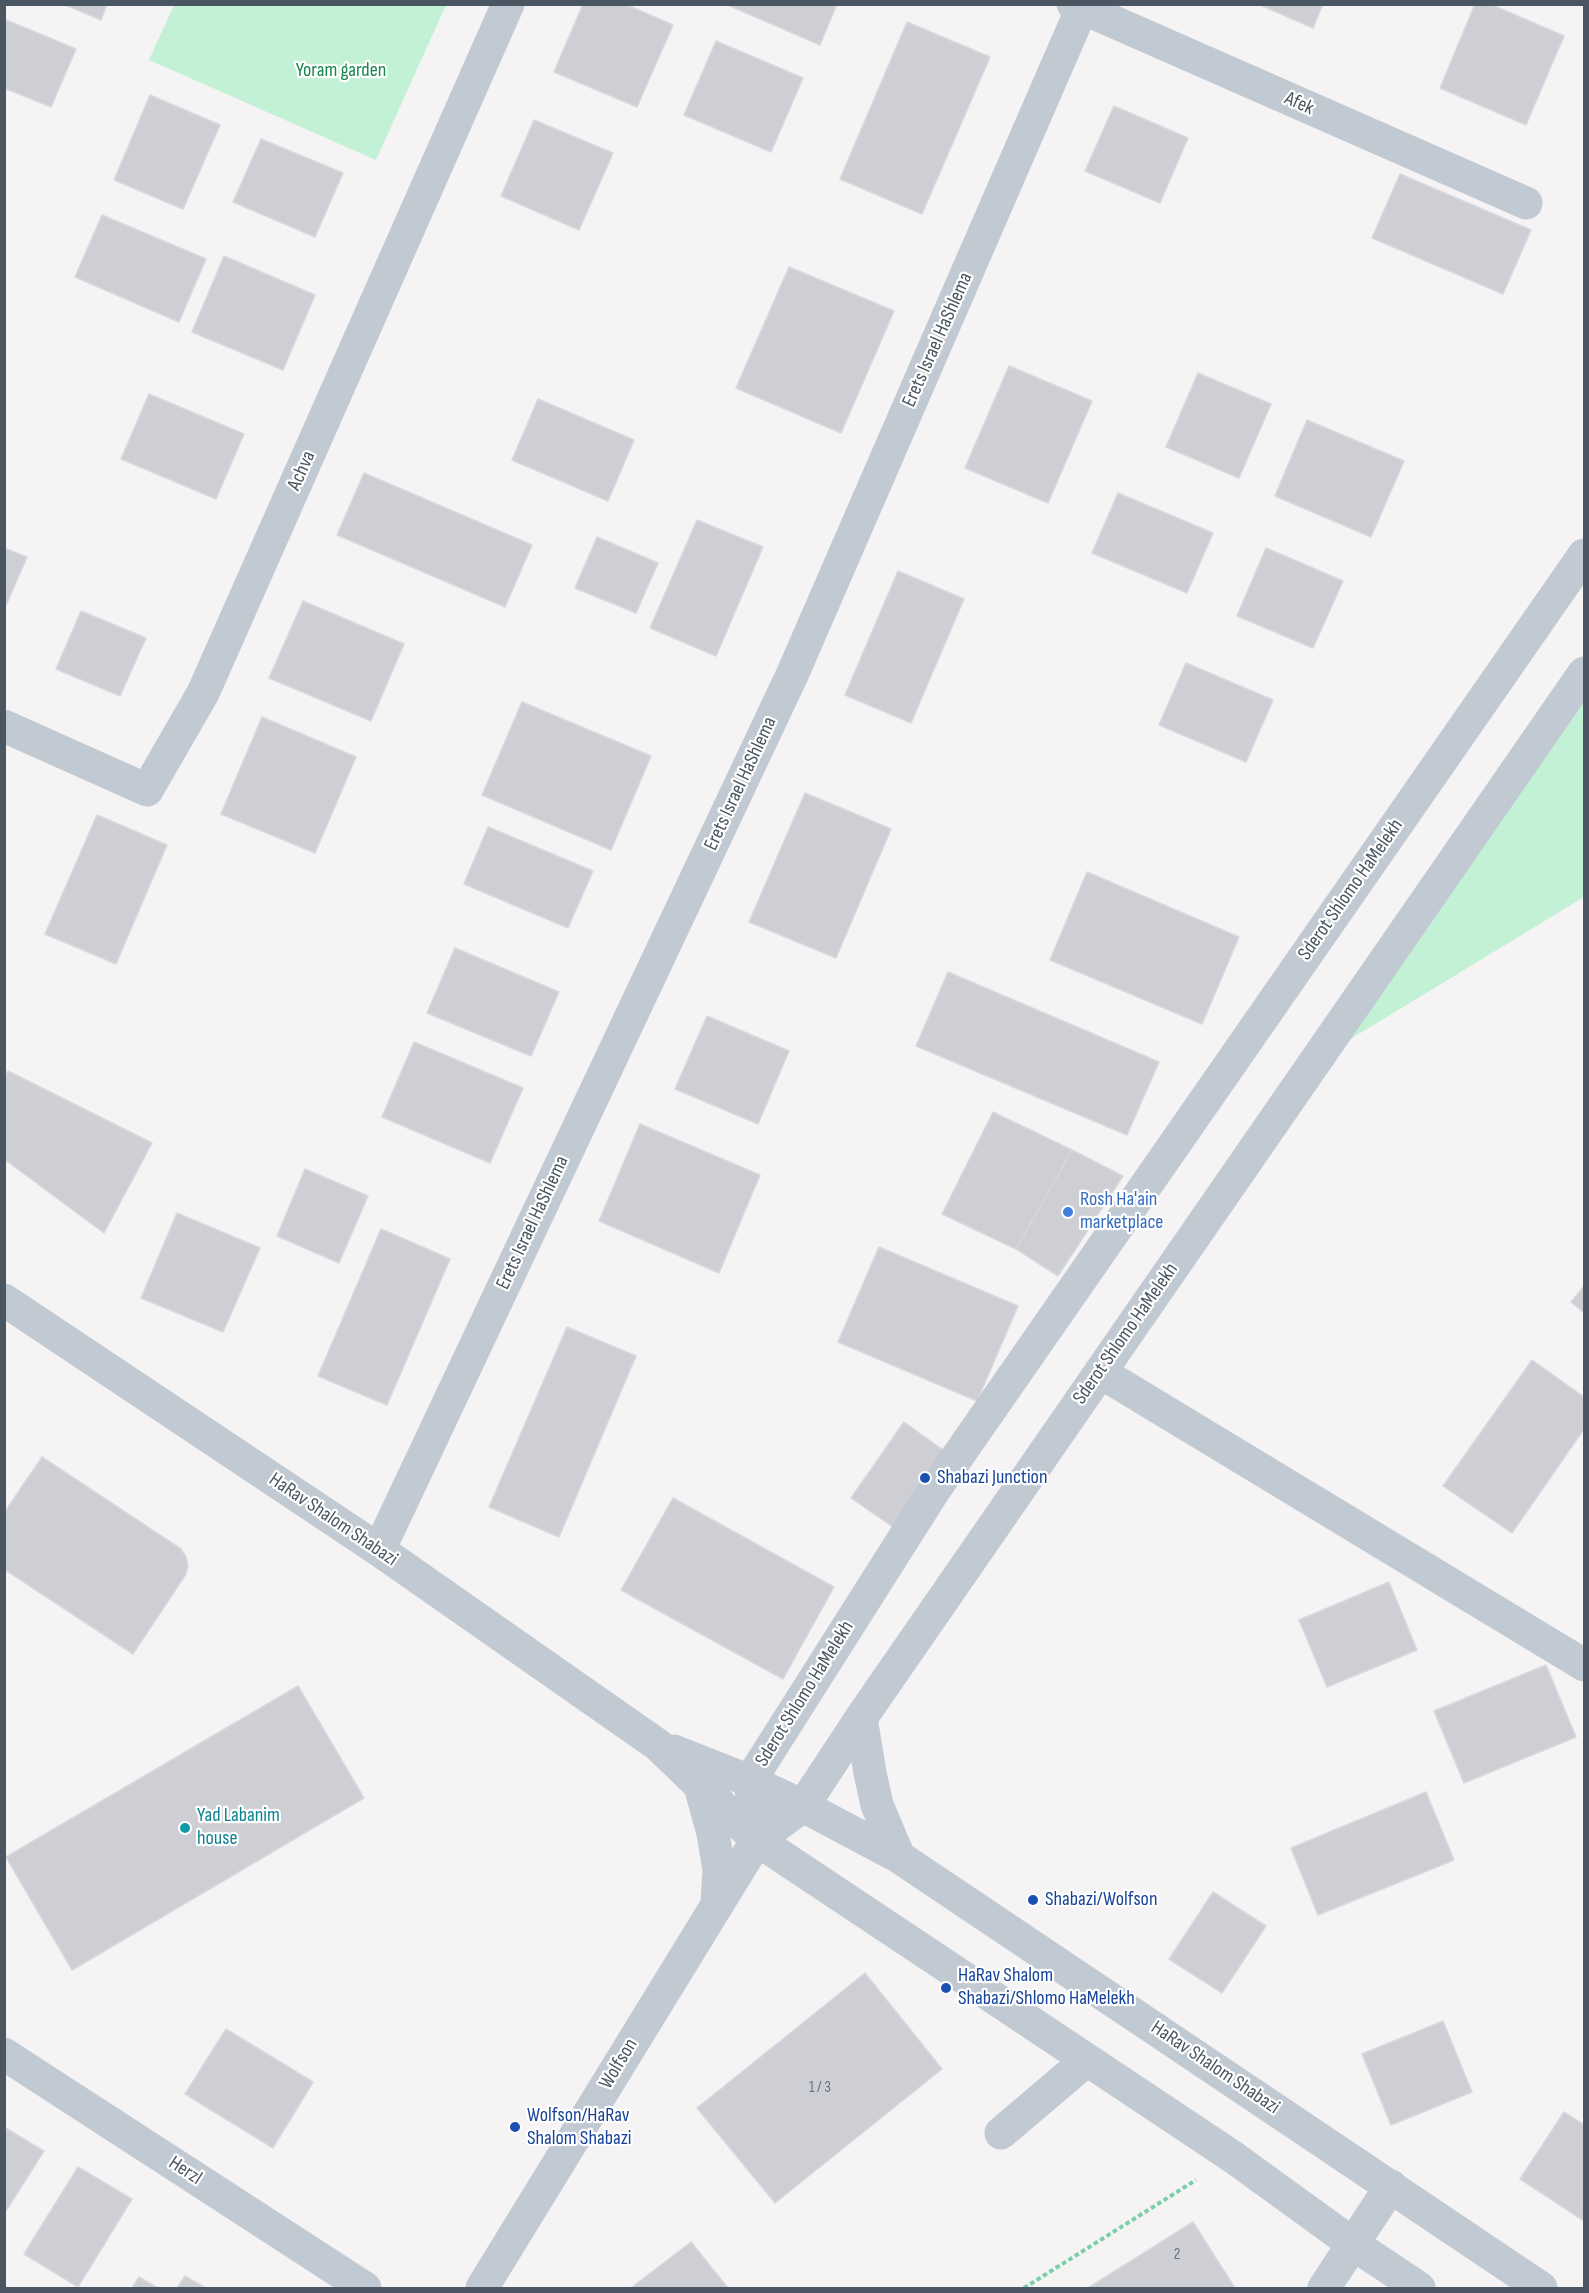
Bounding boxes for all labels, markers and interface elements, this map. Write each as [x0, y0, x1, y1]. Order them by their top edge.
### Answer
park label: Yoram garden [296, 59, 386, 83]
street label: Afek [1281, 87, 1317, 121]
street label: Erets Israel HaShlema [898, 269, 978, 411]
street label: Achva [283, 448, 321, 494]
street label: Erets Israel HaShlema [700, 713, 782, 855]
street label: Sderot Shlomo HaMelekh [1293, 815, 1409, 965]
street label: Erets Israel HaShlema [492, 1152, 574, 1294]
place label: Rosh Ha'ain marketplace [1080, 1188, 1163, 1235]
marker: Rosh Ha'ain marketplace [1061, 1205, 1075, 1219]
street label: Sderot Shlomo HaMelekh [1068, 1259, 1184, 1409]
place label: Shabazi Junction [937, 1466, 1047, 1490]
street label: HaRav Shalom Shabazi [264, 1468, 402, 1572]
marker: Shabazi Junction [918, 1471, 932, 1485]
street label: Sderot Shlomo HaMelekh [751, 1617, 859, 1771]
place label: Yad Labanim house [197, 1804, 280, 1851]
marker: Yad Labanim house [178, 1821, 192, 1835]
place label: Shabazi/Wolfson [1045, 1888, 1157, 1912]
marker: Shabazi/Wolfson [1026, 1893, 1040, 1907]
place label: HaRav Shalom Shabazi/Shlomo HaMelekh [958, 1964, 1135, 2011]
marker: HaRav Shalom Shabazi/Shlomo HaMelekh [939, 1981, 953, 1995]
street label: HaRav Shalom Shabazi [1146, 2016, 1284, 2120]
street label: Wolfson [595, 2034, 643, 2094]
house number: 1 / 3 [809, 2078, 831, 2098]
place label: Wolfson/HaRav Shalom Shabazi [527, 2104, 632, 2151]
marker: Wolfson/HaRav Shalom Shabazi [508, 2120, 522, 2134]
street label: Herzl [164, 2151, 206, 2191]
house number: 2 [1174, 2245, 1180, 2265]

